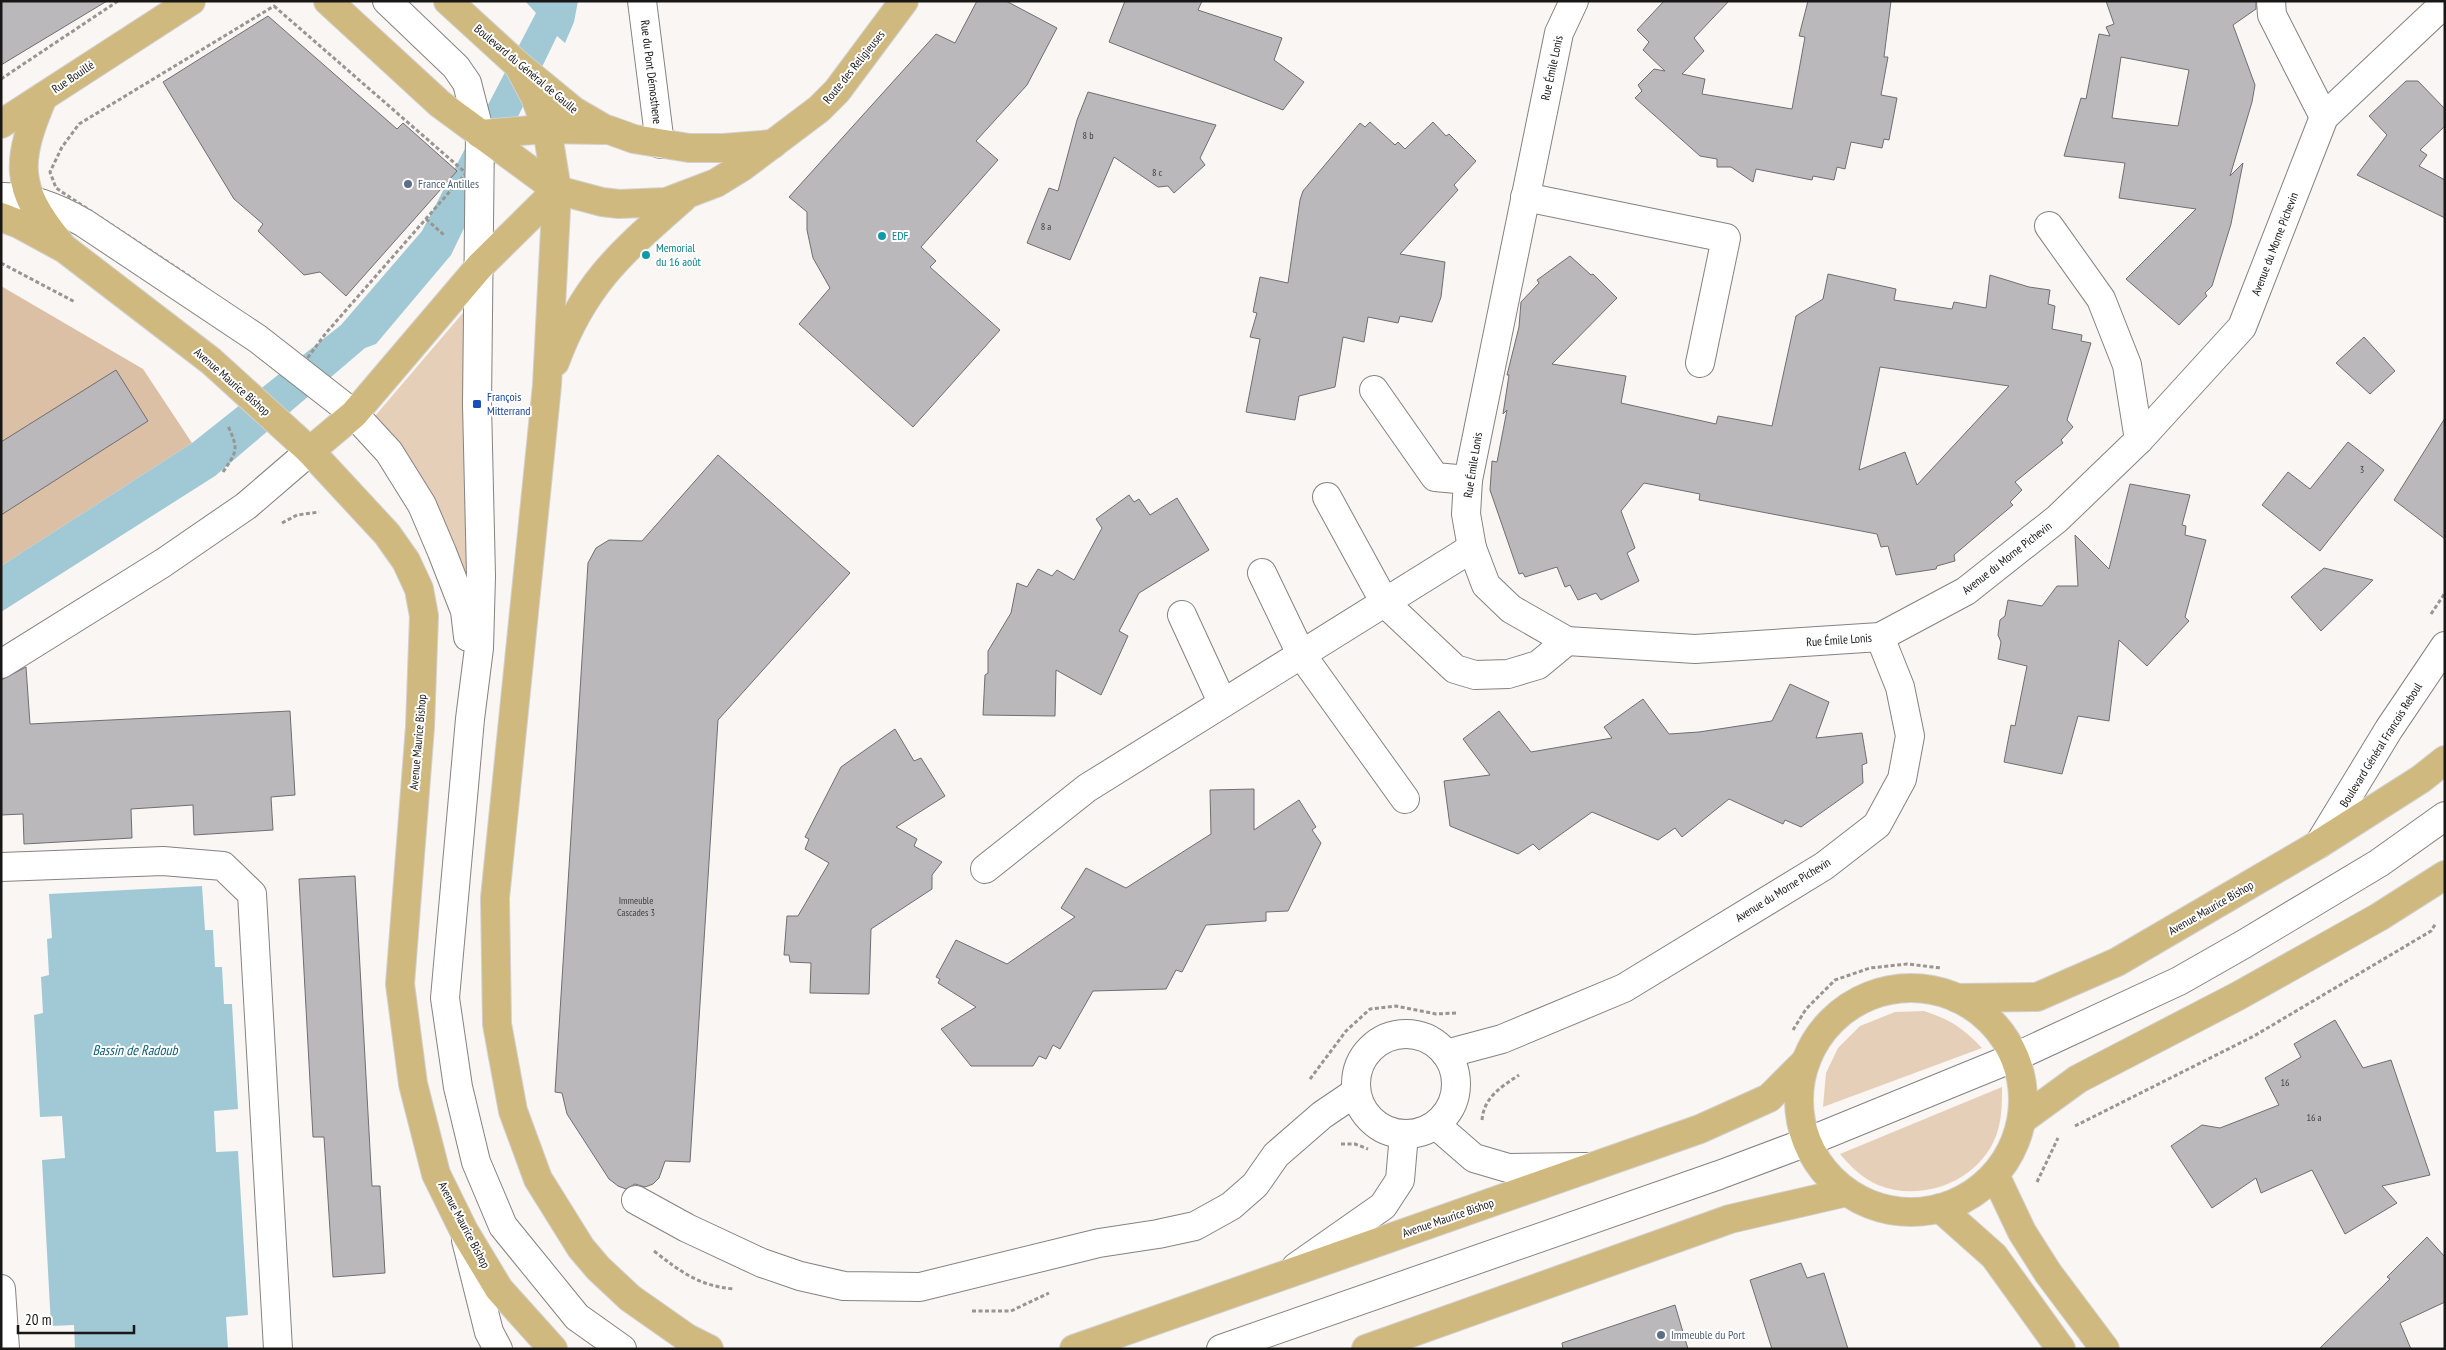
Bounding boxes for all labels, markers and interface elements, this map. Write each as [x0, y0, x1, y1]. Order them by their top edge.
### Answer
street label: Rue du Pont Démosthene [638, 19, 665, 125]
street label: Boulevard du Général de Gaulle [471, 21, 581, 116]
street label: Route des Religieuses [820, 27, 888, 106]
street label: Rue Émile Lonis [1537, 34, 1566, 102]
street label: Rue Bouillé [49, 57, 97, 96]
house number: 8 b [1083, 129, 1093, 142]
house number: 8 c [1152, 166, 1163, 179]
place label: France Antilles [418, 176, 479, 191]
marker: France Antilles [402, 178, 414, 190]
street label: Avenue du Morne Pichevin [2248, 190, 2301, 298]
house number: 8 a [1041, 220, 1051, 233]
place label: EDF [892, 228, 908, 243]
marker: EDF [876, 230, 888, 242]
place label: Memorial du 16 août [656, 240, 701, 269]
marker: Memorial du 16 août [640, 249, 652, 261]
street label: Avenue Maurice Bishop [191, 344, 273, 419]
place label: François Mitterrand [487, 389, 531, 418]
marker: François Mitterrand [471, 398, 483, 410]
street label: Rue Émile Lonis [1460, 431, 1485, 499]
house number: 3 [2360, 463, 2364, 476]
street label: Avenue du Morne Pichevin [1959, 518, 2054, 597]
street label: Rue Émile Lonis [1806, 630, 1872, 649]
street label: Boulevard Général Francois Reboul [2336, 680, 2425, 810]
street label: Avenue Maurice Bishop [406, 693, 429, 790]
street label: Avenue du Morne Pichevin [1732, 854, 1833, 925]
street label: Avenue Maurice Bishop [2165, 877, 2256, 938]
house number: Immeuble Cascades 3 [617, 894, 655, 919]
water label: Bassin de Radoub [92, 1041, 179, 1059]
house number: 16 [2281, 1076, 2290, 1089]
house number: 16 a [2306, 1111, 2322, 1124]
street label: Avenue Maurice Bishop [435, 1179, 494, 1271]
street label: Avenue Maurice Bishop [1400, 1195, 1496, 1240]
scale bar [18, 1302, 134, 1334]
text: 20 m [25, 1310, 51, 1329]
place label: Immeuble du Port [1671, 1327, 1746, 1342]
marker: Immeuble du Port [1655, 1329, 1667, 1341]

